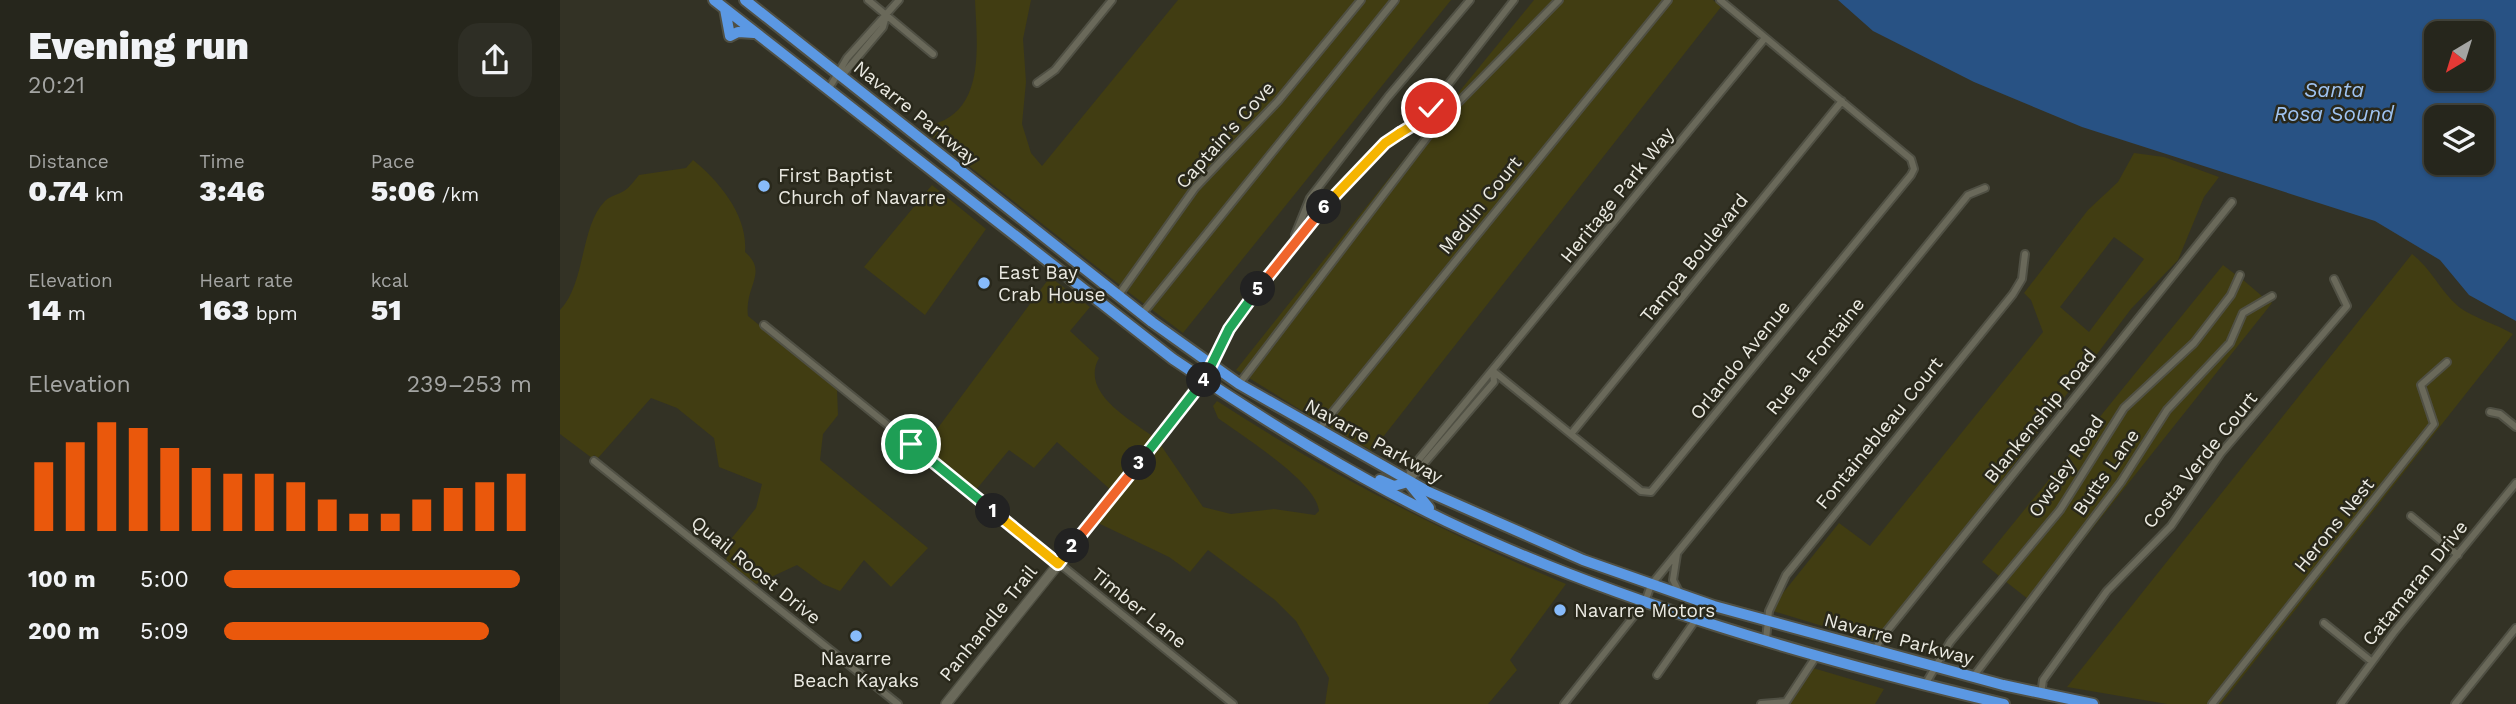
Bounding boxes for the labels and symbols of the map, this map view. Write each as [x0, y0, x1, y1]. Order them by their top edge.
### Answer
north arrow [2424, 21, 2494, 91]
street label: Navarre Parkway [849, 56, 983, 170]
street label: Captain's Cove [1171, 77, 1279, 193]
water label: Santa Rosa Sound [2274, 77, 2395, 126]
pin [1401, 78, 1461, 138]
street label: Heritage Park Way [1555, 122, 1679, 267]
street label: Medlin Court [1434, 151, 1527, 259]
place label: First Baptist Church of Navarre [778, 164, 946, 209]
marker: First Baptist Church of Navarre [756, 178, 772, 194]
street label: Tampa Boulevard [1635, 189, 1753, 327]
pin: 6 [1306, 190, 1342, 224]
place label: East Bay Crab House [998, 261, 1106, 306]
pin: 5 [1240, 272, 1276, 306]
marker: East Bay Crab House [976, 275, 992, 291]
street label: Rue la Fontaine [1761, 293, 1869, 419]
street label: Orlando Avenue [1685, 296, 1795, 424]
street label: Blankenship Road [1979, 344, 2101, 488]
street label: Fontainebleau Court [1811, 352, 1947, 514]
pin: 4 [1186, 362, 1222, 398]
street label: Costa Verde Court [2138, 387, 2262, 533]
street label: Navarre Parkway [1301, 394, 1447, 488]
street label: Owsley Road [2023, 411, 2109, 521]
pin [881, 414, 941, 474]
street label: Butts Lane [2068, 424, 2144, 520]
pin: 3 [1122, 446, 1156, 480]
street label: Herons Nest [2289, 473, 2379, 577]
pin: 1 [976, 494, 1010, 528]
street label: Quail Roost Drive [687, 511, 825, 629]
street label: Catamaran Drive [2357, 516, 2473, 650]
pin: 2 [1054, 528, 1090, 564]
street label: Panhandle Trail [934, 560, 1042, 686]
street label: Timber Lane [1087, 563, 1191, 653]
place label: Navarre Motors [1574, 599, 1715, 622]
marker: Navarre Motors [1552, 602, 1568, 618]
street label: Navarre Parkway [1822, 608, 1976, 670]
marker: Navarre Beach Kayaks [848, 628, 864, 644]
place label: Navarre Beach Kayaks [793, 647, 919, 692]

